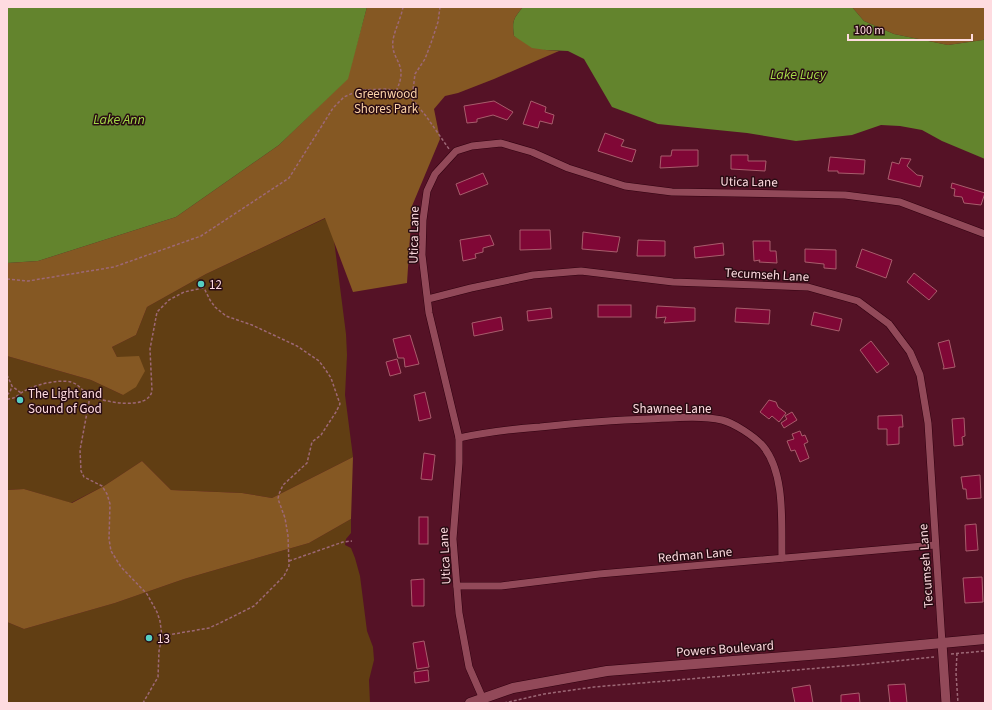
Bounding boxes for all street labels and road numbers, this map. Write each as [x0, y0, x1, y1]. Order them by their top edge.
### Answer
street label: Utica Lane [720, 173, 778, 191]
street label: Utica Lane [405, 206, 423, 264]
street label: Tecumseh Lane [724, 264, 810, 286]
street label: Shawnee Lane [633, 400, 711, 418]
street label: Tecumseh Lane [914, 523, 938, 609]
street label: Utica Lane [435, 527, 455, 585]
street label: Redman Lane [657, 543, 733, 567]
street label: Powers Boulevard [676, 637, 775, 661]

